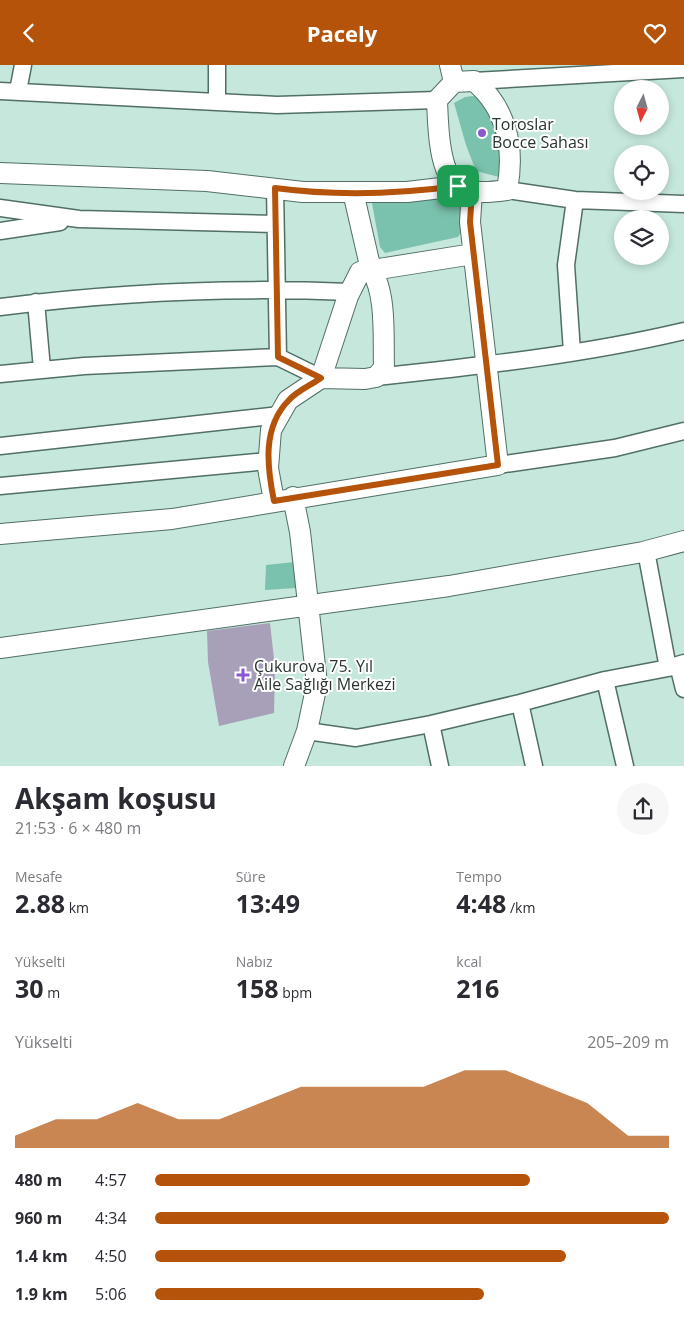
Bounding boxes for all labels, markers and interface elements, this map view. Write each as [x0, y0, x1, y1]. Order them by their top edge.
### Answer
text: Pacely [307, 18, 377, 48]
icon: back [15, 19, 43, 47]
icon: heart [641, 19, 669, 47]
north arrow [614, 80, 669, 135]
map controls [614, 80, 669, 265]
place label: Toroslar Bocce Sahası [492, 113, 588, 153]
marker: Toroslar Bocce Sahası [476, 127, 488, 139]
button: locate [614, 145, 669, 200]
pin [437, 165, 479, 207]
icon: arrive [444, 172, 472, 200]
button: layers [614, 210, 669, 265]
place label: Çukurova 75. Yıl Aile Sağlığı Merkezi [254, 655, 396, 695]
marker: Çukurova 75. Yıl Aile Sağlığı Merkezi [236, 668, 250, 682]
text: Akşam koşusu [15, 779, 217, 817]
button: share [617, 783, 669, 835]
text: 21:53 · 6 × 480 m [15, 817, 141, 839]
text: Mesafe [15, 867, 62, 886]
text: Süre [236, 867, 266, 886]
text: Tempo [456, 867, 502, 886]
text: 2.88 [15, 886, 65, 920]
text: 13:49 [236, 886, 300, 920]
text: 4:48 [456, 886, 506, 920]
text: km [65, 898, 89, 917]
text: /km [506, 898, 535, 917]
text: Yükselti [15, 952, 65, 971]
text: Nabız [236, 952, 273, 971]
text: kcal [456, 952, 482, 971]
text: 30 [15, 971, 44, 1005]
text: 158 [236, 971, 279, 1005]
text: 216 [456, 971, 499, 1005]
text: m [44, 983, 60, 1002]
text: bpm [279, 983, 312, 1002]
text: Yükselti [15, 1031, 73, 1053]
text: 205–209 m [587, 1031, 669, 1053]
text: 480 m [15, 1169, 62, 1191]
text: 4:57 [95, 1169, 127, 1191]
text: 960 m [15, 1207, 62, 1229]
text: 4:34 [95, 1207, 127, 1229]
text: 1.4 km [15, 1245, 68, 1267]
text: 4:50 [95, 1245, 127, 1267]
text: 1.9 km [15, 1283, 68, 1305]
text: 5:06 [95, 1283, 127, 1305]

